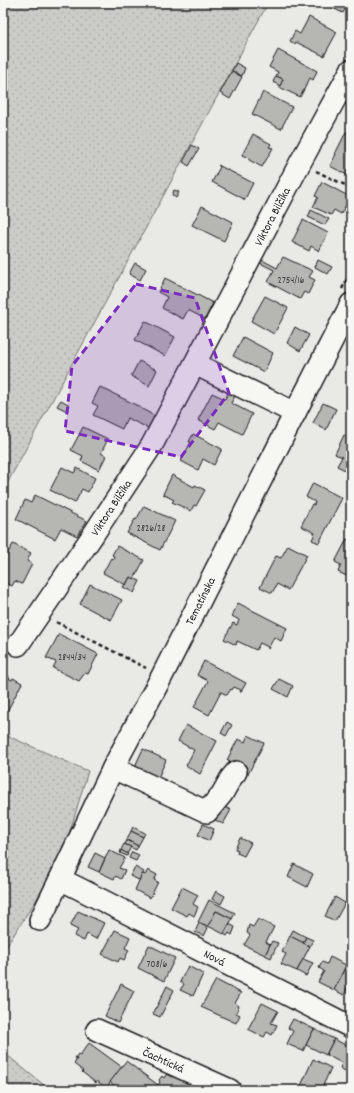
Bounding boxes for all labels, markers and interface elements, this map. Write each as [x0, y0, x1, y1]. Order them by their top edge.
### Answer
street label: Viktora Bilčíka [251, 184, 296, 249]
house number: 2754/16 [278, 274, 305, 288]
street label: Viktora Bilčíka [88, 477, 137, 540]
house number: 2826/28 [137, 522, 165, 536]
street label: Tematínska [182, 574, 221, 629]
house number: 2844/34 [58, 651, 86, 665]
street label: Nová [200, 946, 228, 972]
house number: 708/6 [146, 958, 168, 972]
street label: Čachtická [139, 1045, 187, 1078]

